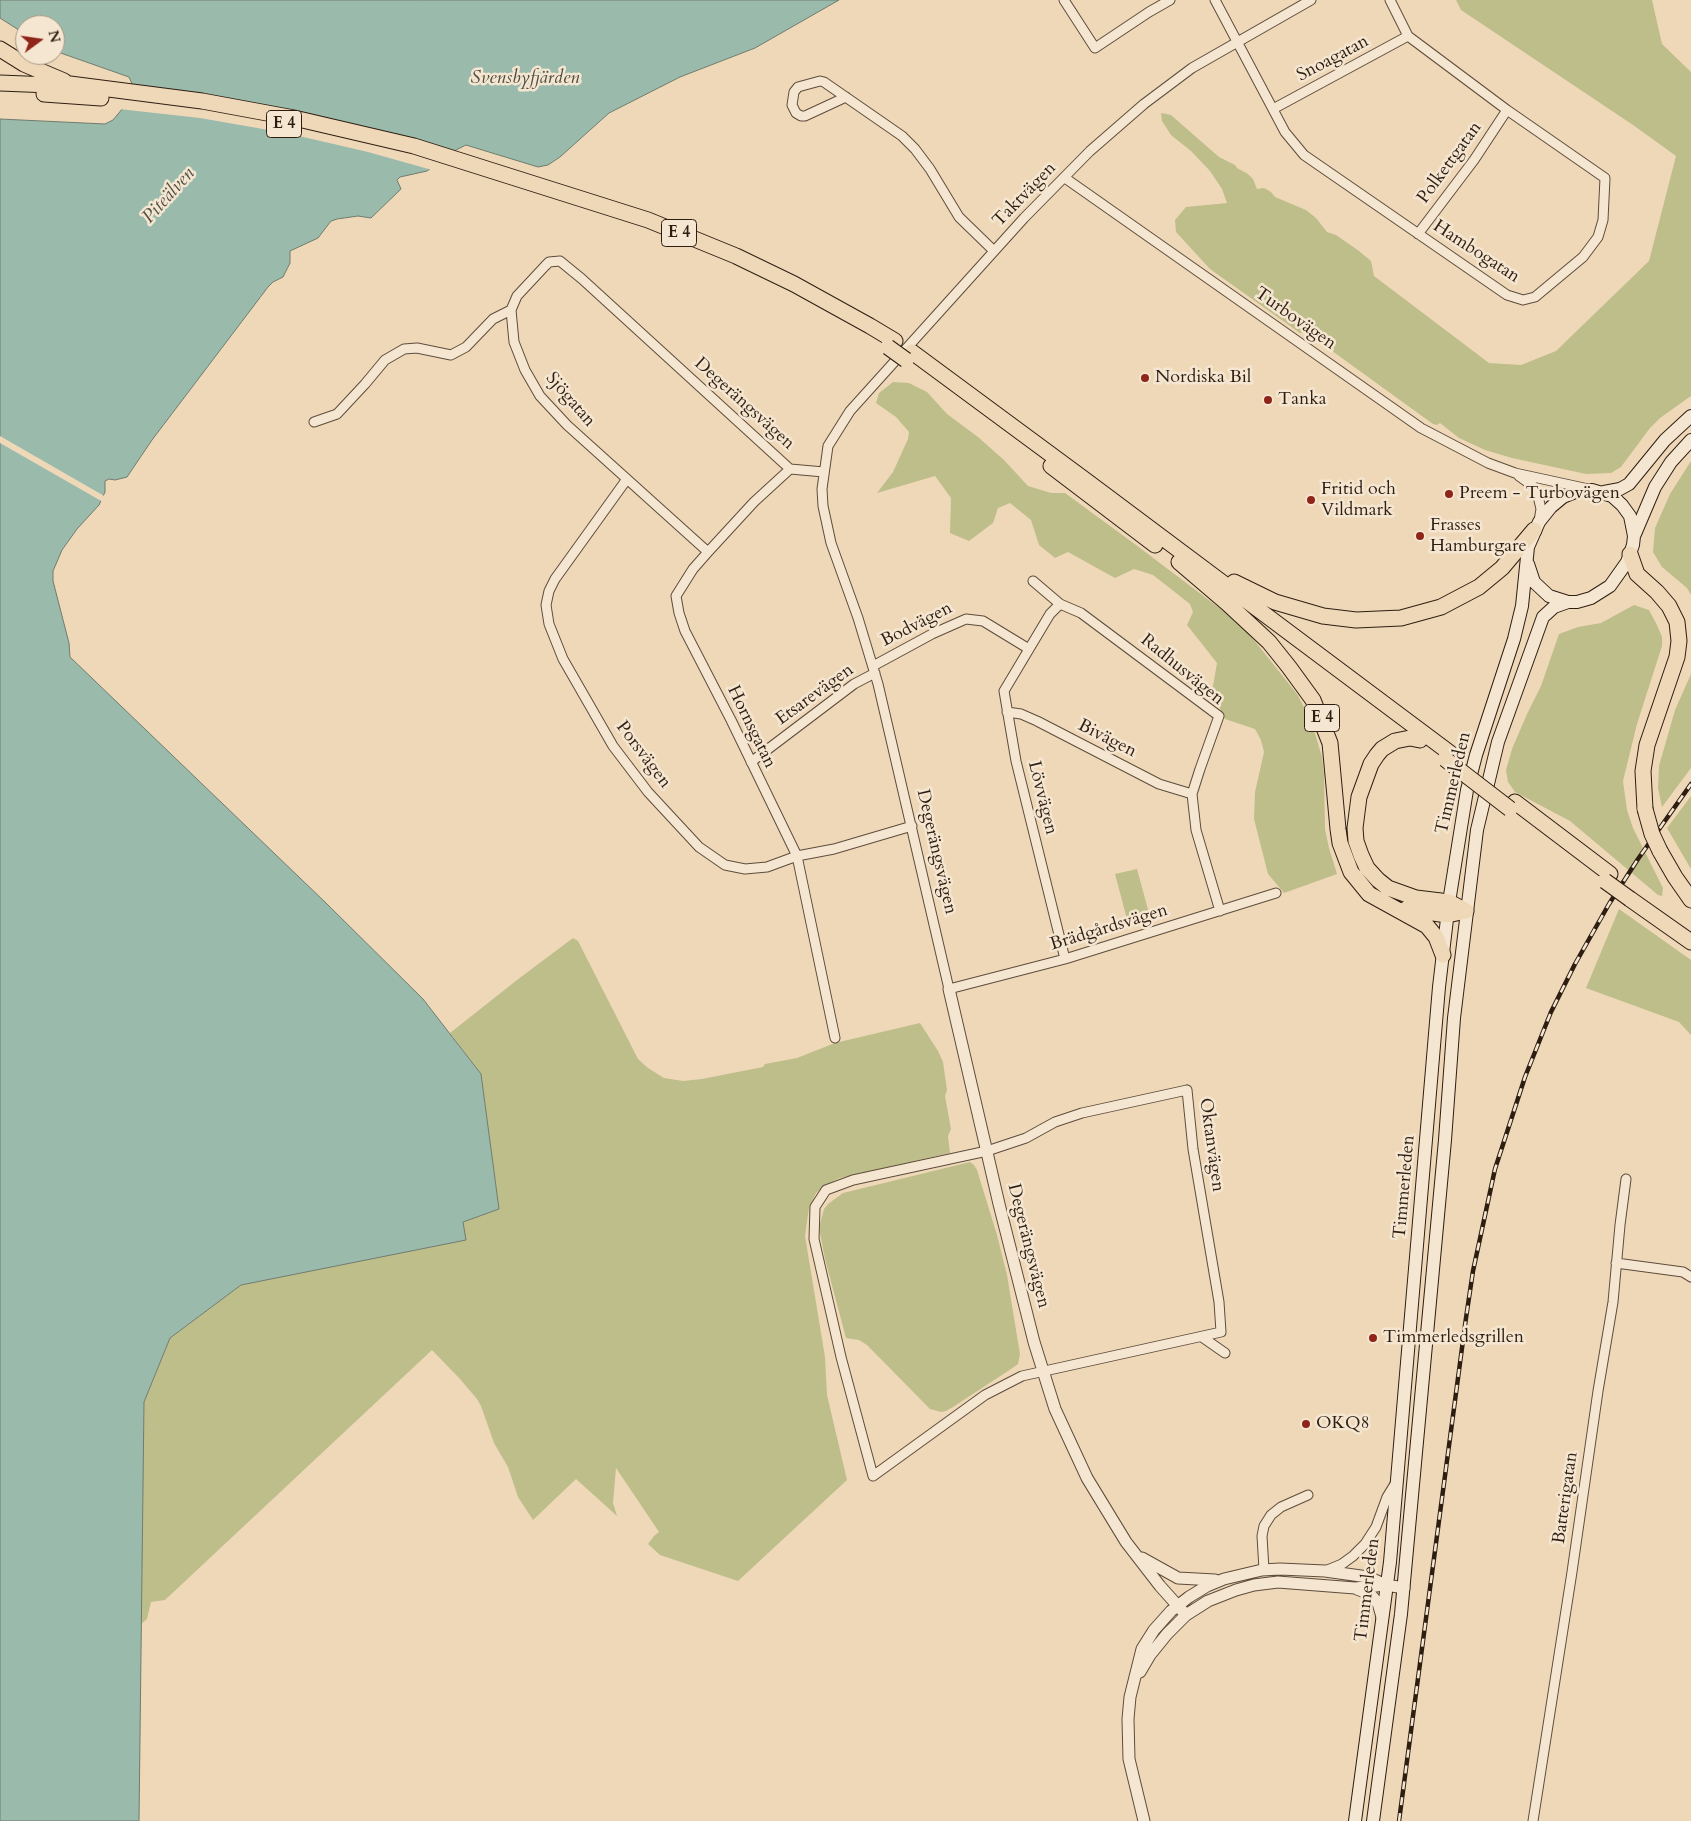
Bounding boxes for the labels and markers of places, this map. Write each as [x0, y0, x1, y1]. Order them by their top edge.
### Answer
place label: Nordiska Bil [1155, 367, 1251, 389]
marker: Nordiska Bil [1139, 372, 1151, 384]
place label: Tanka [1278, 389, 1327, 411]
marker: Tanka [1262, 394, 1274, 406]
place label: Fritid och Vildmark [1321, 479, 1396, 522]
place label: Preem - Turbovägen [1459, 483, 1620, 505]
marker: Preem - Turbovägen [1443, 488, 1455, 500]
marker: Fritid och Vildmark [1305, 494, 1317, 506]
place label: Frasses Hamburgare [1430, 515, 1527, 558]
marker: Frasses Hamburgare [1414, 530, 1426, 542]
place label: Timmerledsgrillen [1383, 1327, 1524, 1349]
marker: Timmerledsgrillen [1367, 1332, 1379, 1344]
place label: OKQ8 [1316, 1413, 1370, 1435]
marker: OKQ8 [1300, 1418, 1312, 1430]

